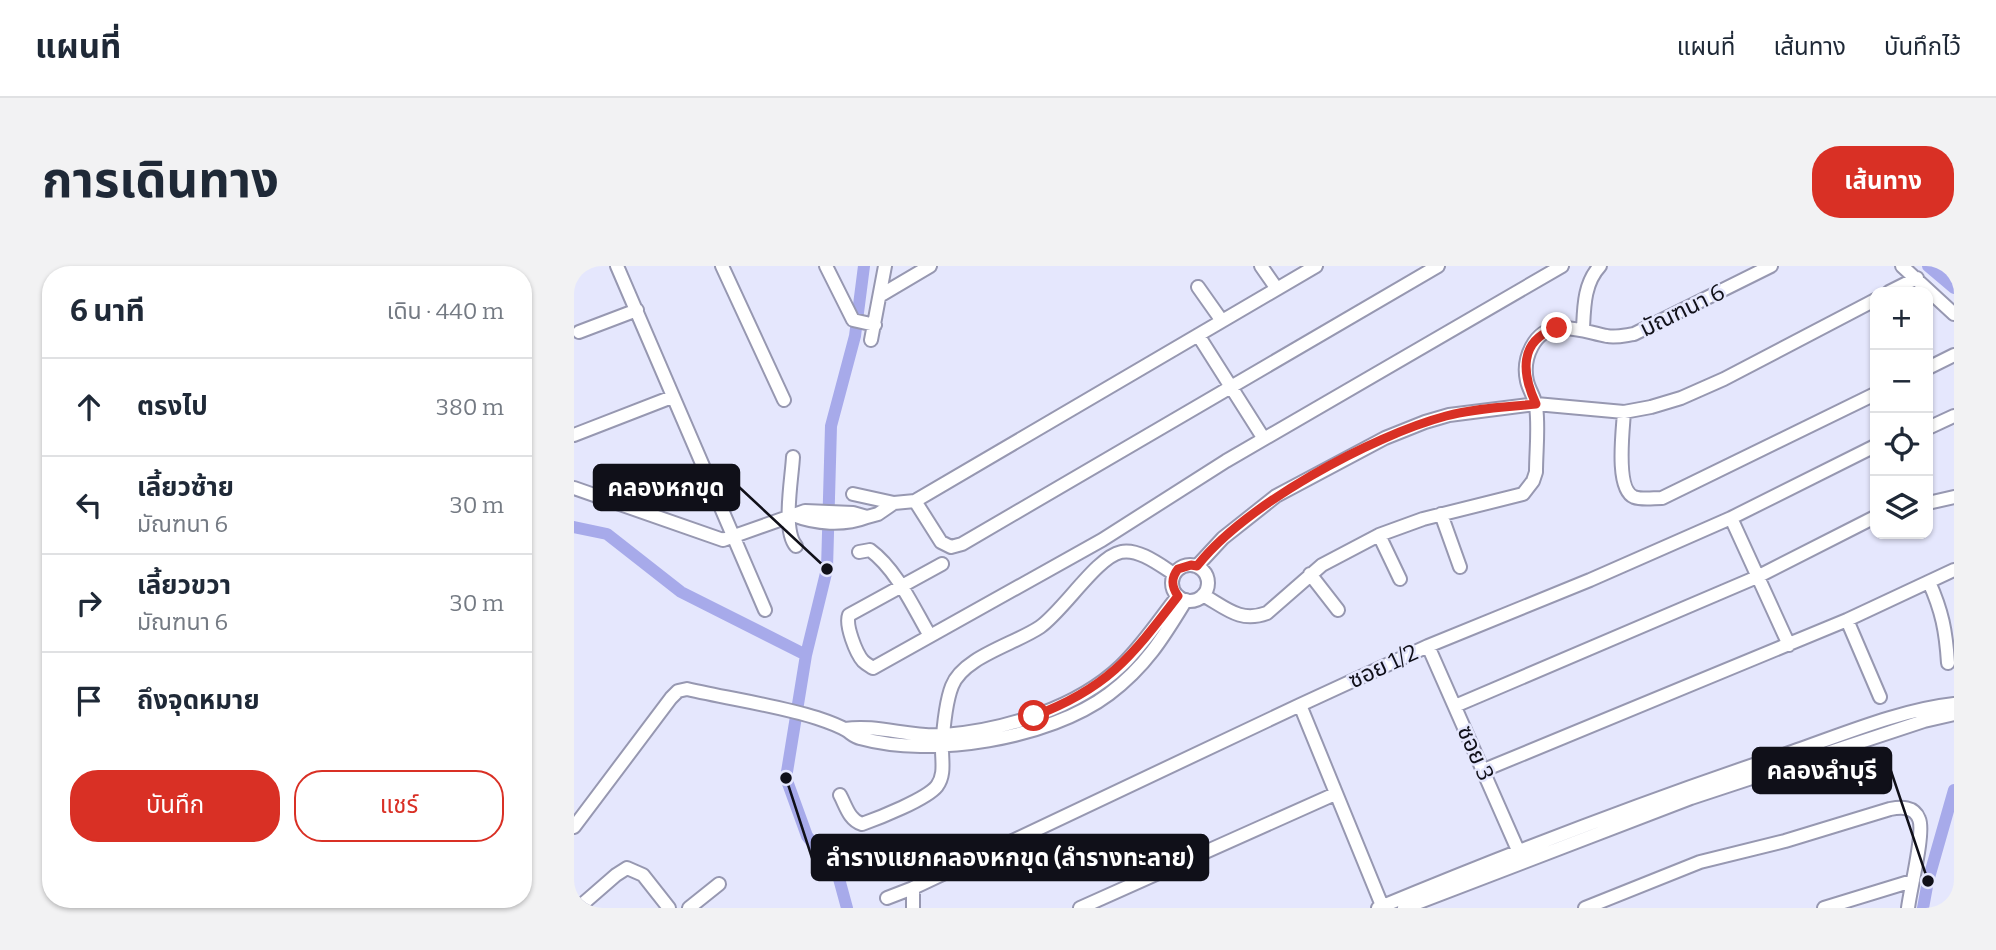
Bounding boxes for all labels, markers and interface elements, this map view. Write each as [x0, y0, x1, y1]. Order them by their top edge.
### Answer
text: แผนที่ [35, 27, 121, 67]
text: แผนที่ [1677, 33, 1735, 61]
text: เส้นทาง [1773, 33, 1846, 61]
text: บันทึกไว้ [1884, 33, 1961, 61]
button: เส้นทาง [1812, 146, 1954, 218]
text: การเดินทาง [42, 151, 279, 210]
street label: มัณฑนา 6 [1635, 277, 1729, 343]
map controls [1870, 287, 1933, 539]
button: + [1870, 287, 1933, 350]
text: 6 นาที [70, 293, 145, 329]
text: เดิน · 440 m [387, 297, 504, 325]
route end [1541, 312, 1572, 343]
button: − [1870, 350, 1933, 413]
icon: ahead [70, 388, 108, 426]
text: ตรงไป [137, 391, 208, 422]
text: 380 m [436, 393, 504, 421]
button: locate [1870, 413, 1933, 476]
callout: คลองหกขุด [594, 465, 739, 510]
text: เลี้ยวซ้าย [137, 472, 234, 503]
text: คลองหกขุด [607, 474, 725, 503]
button: layers [1870, 476, 1933, 539]
icon: left [70, 486, 108, 524]
text: 30 m [450, 491, 504, 519]
text: มัณฑนา 6 [137, 510, 228, 538]
text: เลี้ยวขวา [137, 570, 231, 601]
icon: right [70, 584, 108, 622]
text: 30 m [450, 589, 504, 617]
text: มัณฑนา 6 [137, 608, 228, 636]
street label: ซอย 1/2 [1344, 638, 1422, 694]
icon: arrive [70, 682, 108, 720]
text: ถึงจุดหมาย [137, 685, 260, 716]
route start [1018, 700, 1049, 731]
street label: ซอย 3 [1452, 721, 1500, 785]
callout: คลองลำบุรี [1753, 748, 1891, 793]
text: คลองลำบุรี [1767, 757, 1877, 786]
button: บันทึก [70, 770, 280, 842]
button: แชร์ [294, 770, 504, 842]
callout: ลำรางแยกคลองหกขุด (ลำรางทะลาย) [812, 835, 1208, 880]
text: ลำรางแยกคลองหกขุด (ลำรางทะลาย) [826, 844, 1194, 873]

